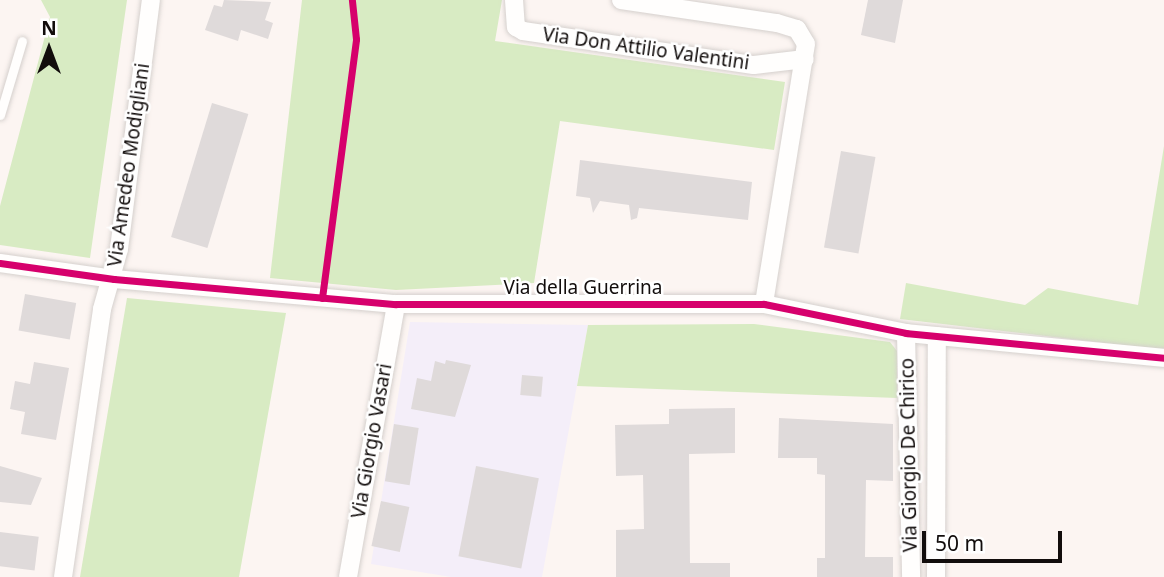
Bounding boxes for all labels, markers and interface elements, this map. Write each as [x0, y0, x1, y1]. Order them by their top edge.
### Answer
north arrow [14, 14, 84, 84]
text: N [41, 15, 57, 41]
street label: Via Don Attilio Valentini [541, 23, 751, 75]
street label: Via Amedeo Modigliani [103, 62, 155, 268]
street label: Via della Guerrina [504, 277, 662, 299]
street label: Via Giorgio De Chirico [896, 358, 922, 552]
street label: Via Giorgio Vasari [347, 362, 397, 520]
scale bar [926, 518, 1066, 562]
text: 50 m [935, 529, 984, 557]

